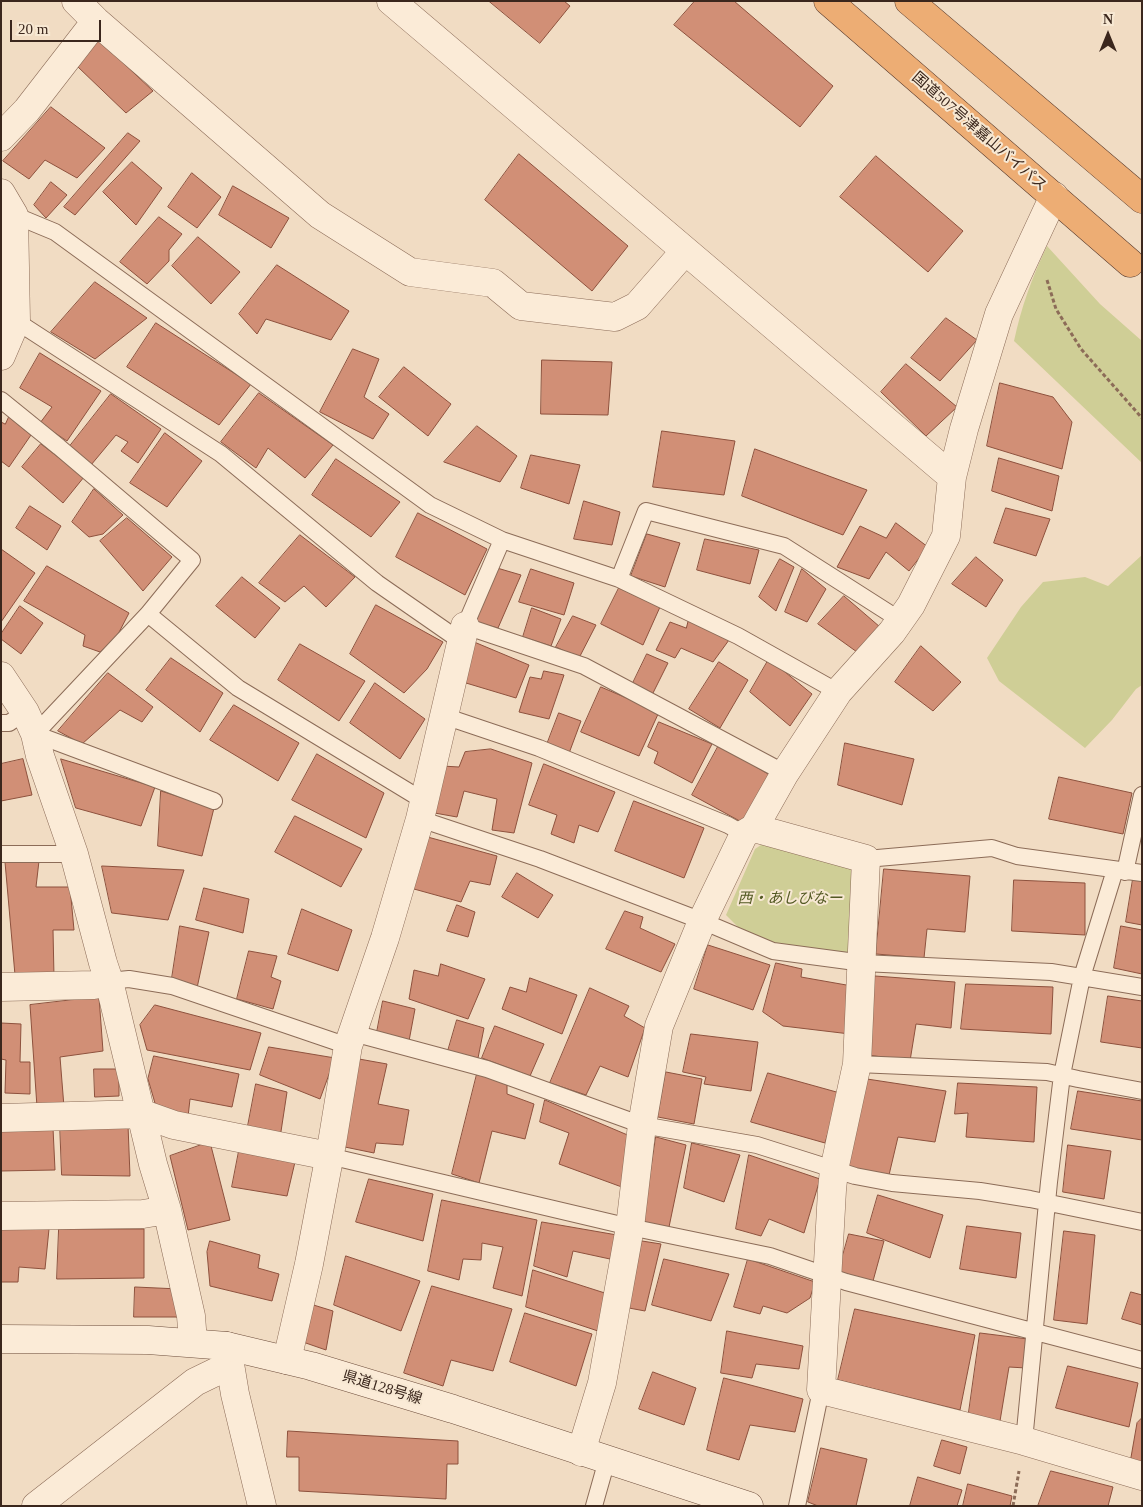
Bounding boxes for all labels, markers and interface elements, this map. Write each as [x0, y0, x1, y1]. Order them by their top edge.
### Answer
scale bar [12, 10, 104, 42]
north arrow [1083, 10, 1133, 60]
text: N [1103, 12, 1113, 27]
text: 20 m [18, 21, 48, 37]
street label: 国道507号津嘉山バイパス [908, 69, 1050, 195]
park label: 西・あしびなー [738, 890, 842, 908]
street label: 県道128号線 [340, 1367, 424, 1409]

